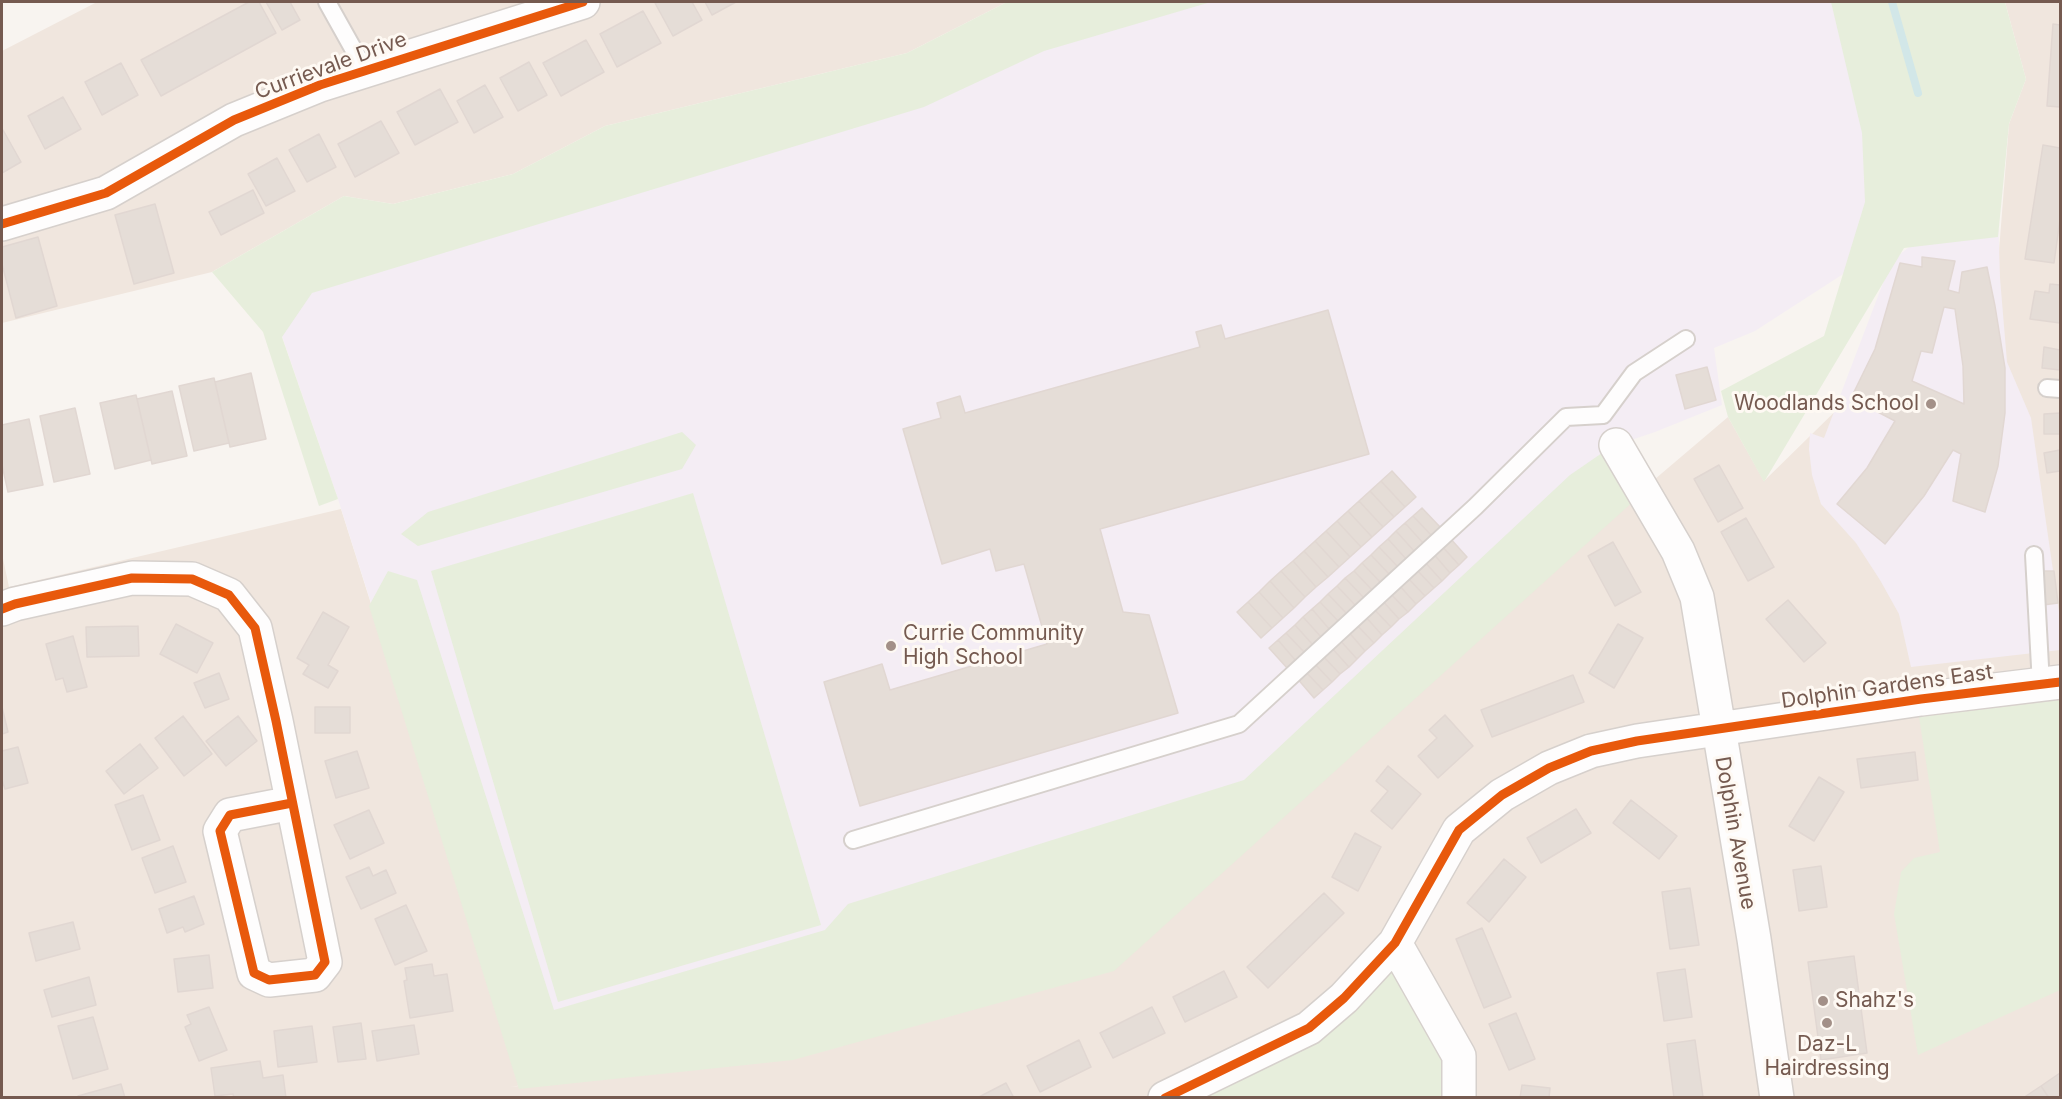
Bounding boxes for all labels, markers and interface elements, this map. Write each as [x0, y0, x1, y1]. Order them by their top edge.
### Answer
street label: Currievale Drive [252, 27, 410, 105]
place label: Woodlands School [1734, 391, 1919, 417]
marker: Woodlands School [1924, 397, 1938, 411]
place label: Currie Community High School [903, 621, 1084, 671]
marker: Currie Community High School [884, 639, 898, 653]
street label: Dolphin Gardens East [1780, 660, 1994, 714]
street label: Dolphin Avenue [1709, 754, 1761, 912]
place label: Shahz's [1835, 988, 1914, 1014]
marker: Shahz's [1816, 994, 1830, 1008]
marker: Daz-L Hairdressing [1820, 1016, 1834, 1030]
place label: Daz-L Hairdressing [1764, 1032, 1890, 1082]

